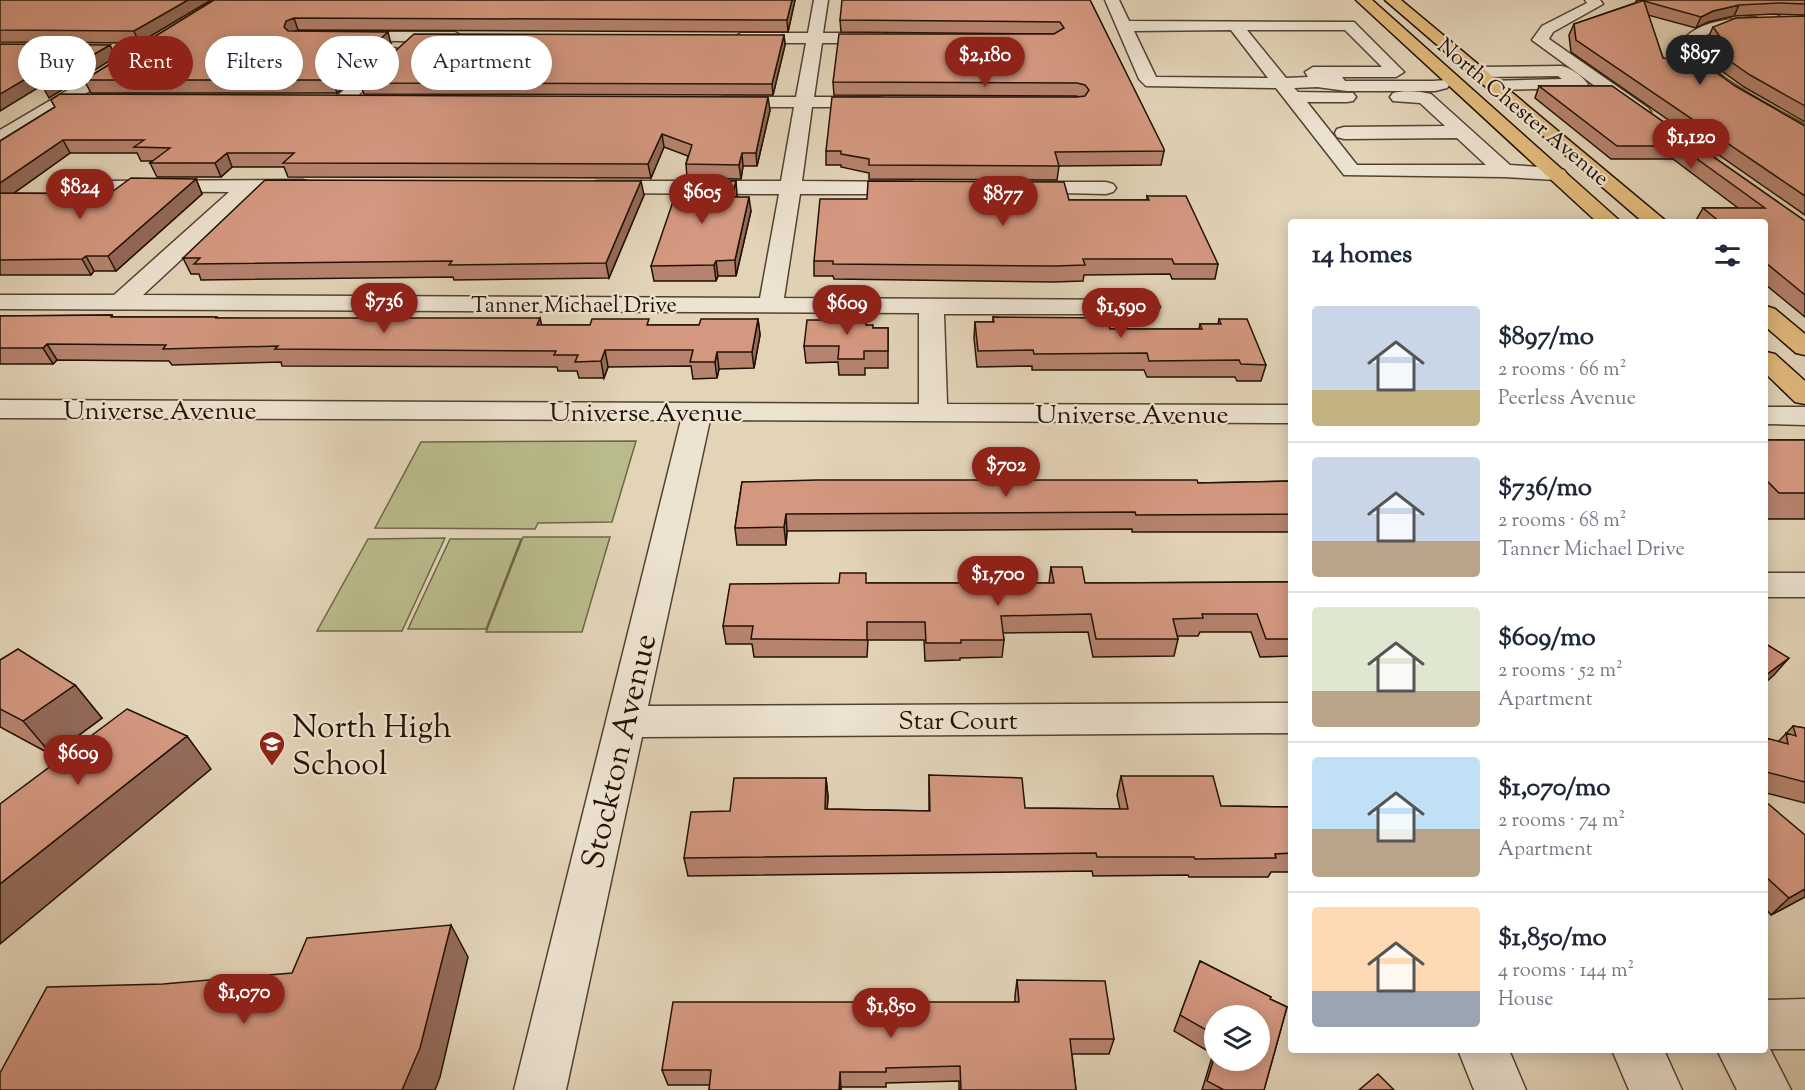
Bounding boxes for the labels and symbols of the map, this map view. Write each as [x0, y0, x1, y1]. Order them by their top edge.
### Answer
street label: North Chester Avenue [1429, 32, 1615, 195]
pin: $897 [1664, 35, 1736, 86]
pin: $2,180 [936, 37, 1034, 88]
pin: $1,120 [1642, 119, 1740, 170]
pin: $824 [44, 169, 116, 220]
pin: $605 [666, 174, 738, 225]
pin: $877 [967, 176, 1039, 227]
pin: $736 [348, 283, 420, 334]
pin: $609 [811, 285, 883, 336]
pin: $1,590 [1072, 288, 1170, 339]
street label: Tanner Michael Drive [471, 291, 677, 323]
street label: Universe Avenue [63, 394, 257, 431]
street label: Universe Avenue [549, 396, 743, 433]
street label: Universe Avenue [1035, 398, 1229, 435]
pin: $702 [970, 447, 1042, 498]
pin: $1,700 [949, 556, 1047, 607]
street label: Stockton Avenue [572, 630, 670, 874]
street label: Star Court [898, 704, 1018, 741]
place label: North High School [292, 706, 452, 789]
school or university icon: North High School [257, 729, 287, 767]
pin: $609 [42, 735, 114, 786]
pin: $1,070 [195, 974, 293, 1025]
pin: $1,850 [842, 988, 940, 1039]

